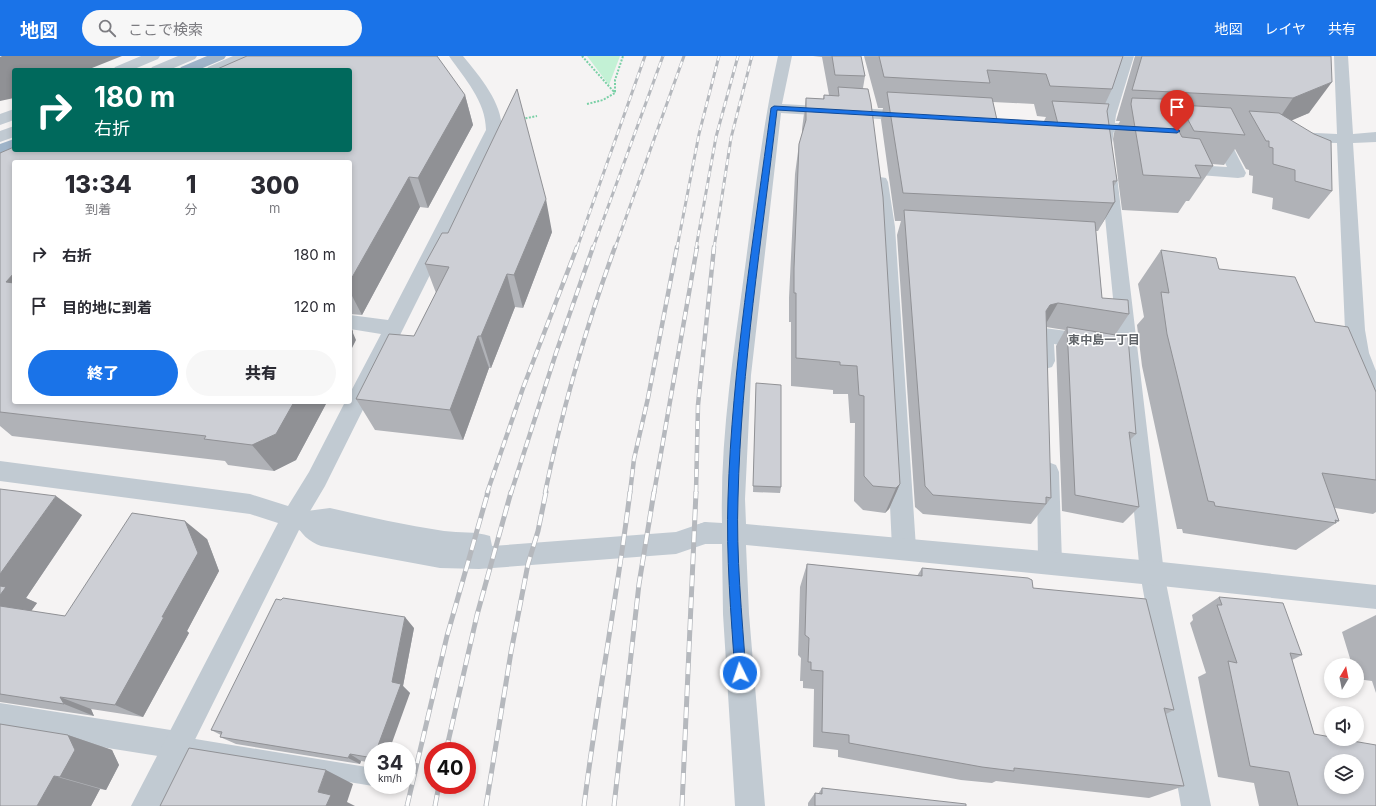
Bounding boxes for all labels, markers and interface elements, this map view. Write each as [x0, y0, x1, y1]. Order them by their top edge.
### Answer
search box [82, 10, 362, 46]
icon: search [96, 17, 118, 39]
text: 地図 [20, 19, 58, 42]
text: ここで検索 [128, 20, 203, 39]
text: 地図 [1214, 20, 1242, 37]
text: レイヤ [1264, 20, 1306, 37]
text: 共有 [1328, 20, 1356, 37]
text: 180 m [94, 80, 175, 114]
icon: right [28, 84, 80, 136]
pin [1160, 90, 1194, 131]
icon: arrive [1166, 96, 1188, 118]
text: 右折 [94, 118, 130, 139]
text: 13:34 [65, 170, 132, 199]
text: 1 [186, 170, 196, 199]
text: 300 [250, 171, 299, 200]
text: m [269, 200, 280, 216]
text: 到着 [85, 201, 111, 217]
text: 分 [185, 201, 198, 217]
icon: right [28, 243, 50, 265]
text: 180 m [294, 245, 336, 264]
text: 右折 [62, 246, 92, 265]
icon: arrive [28, 295, 50, 317]
text: 120 m [294, 297, 336, 316]
text: 目的地に到着 [62, 298, 152, 317]
district label: 東中島一丁目 [1068, 332, 1140, 347]
button: 終了 [28, 350, 178, 396]
button: 共有 [186, 350, 336, 396]
position arrow [719, 652, 761, 694]
north arrow [1324, 658, 1364, 698]
map controls [1324, 658, 1364, 794]
button: sound [1324, 706, 1364, 746]
speed limit sign: 40 [424, 742, 476, 794]
text: 34 [377, 751, 403, 775]
button: layers [1324, 754, 1364, 794]
text: km/h [378, 772, 402, 784]

